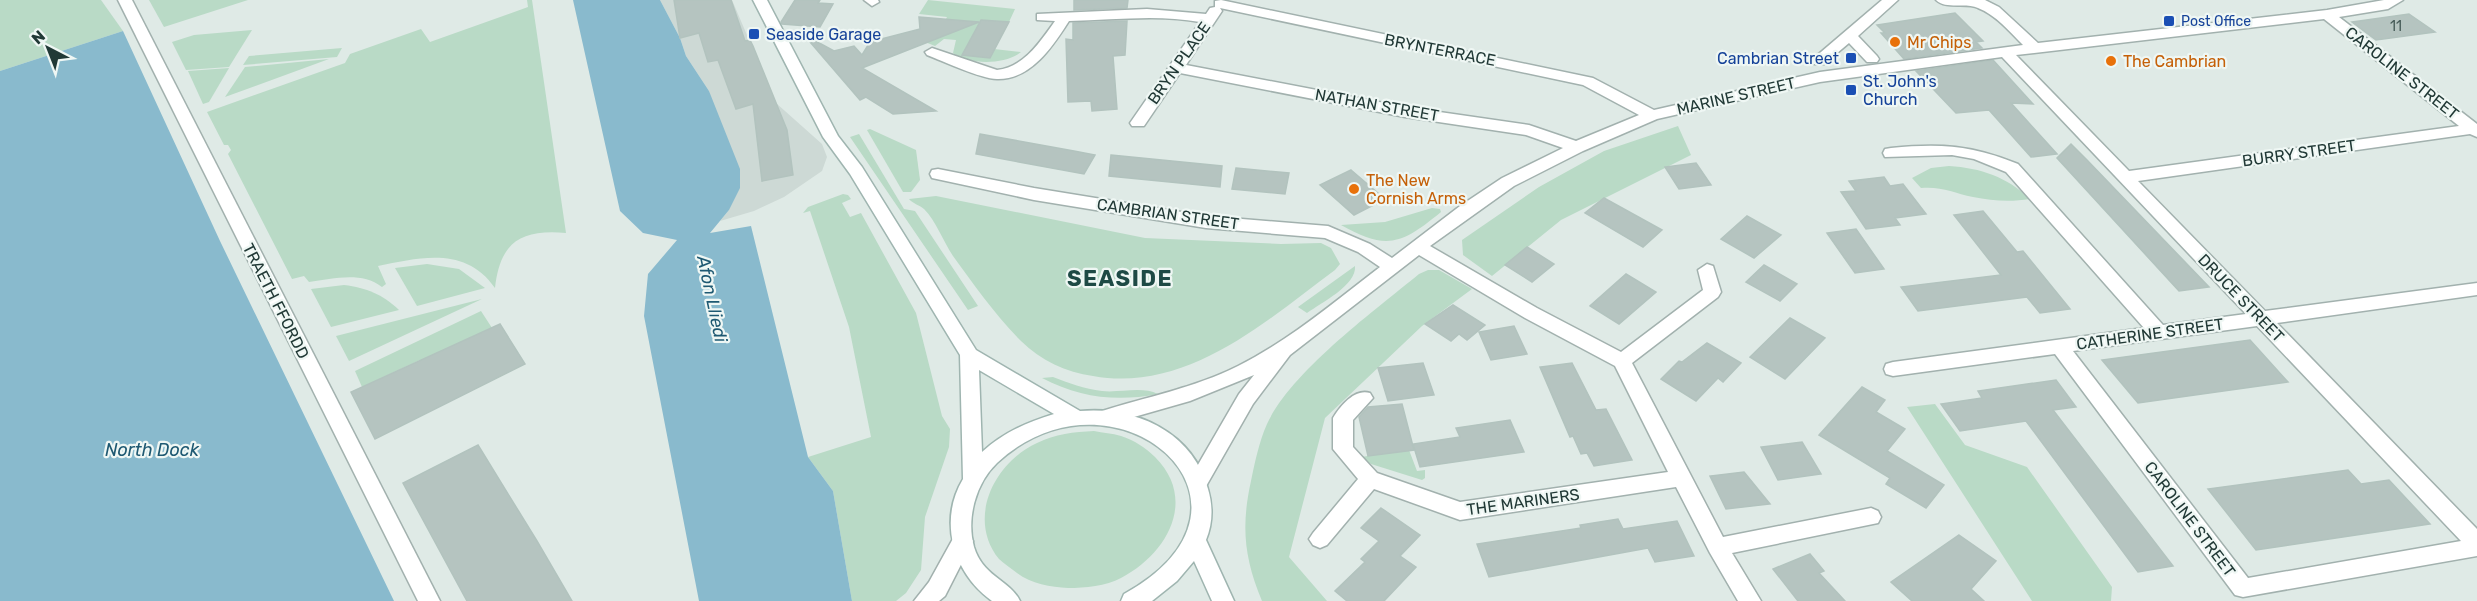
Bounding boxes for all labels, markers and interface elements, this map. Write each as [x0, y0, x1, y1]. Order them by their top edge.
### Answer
place label: Post Office [2181, 13, 2251, 30]
marker: Post Office [2162, 14, 2176, 28]
north arrow [18, 18, 78, 78]
street label: BRYN PLACE [1144, 18, 1214, 108]
house number: 11 [2390, 18, 2402, 35]
street label: CAROLINE STREET [2341, 23, 2463, 123]
place label: Seaside Garage [766, 25, 881, 44]
text: N [28, 26, 49, 48]
marker: Seaside Garage [747, 27, 761, 41]
street label: BRYNTERRACE [1383, 30, 1497, 70]
place label: Mr Chips [1907, 33, 1971, 52]
marker: Mr Chips [1888, 35, 1902, 49]
place label: Cambrian Street [1717, 49, 1839, 68]
marker: Cambrian Street [1844, 51, 1858, 65]
place label: The Cambrian [2123, 52, 2226, 71]
marker: The Cambrian [2104, 54, 2118, 68]
place label: St. John's Church [1863, 72, 1937, 109]
street label: MARINE STREET [1675, 73, 1797, 119]
marker: St. John's Church [1844, 83, 1858, 97]
street label: NATHAN STREET [1314, 85, 1440, 125]
street label: BURRY STREET [2241, 136, 2357, 170]
place label: The New Cornish Arms [1366, 171, 1466, 208]
marker: The New Cornish Arms [1347, 182, 1361, 196]
street label: CAMBRIAN STREET [1096, 195, 1240, 233]
street label: TRAETH FFORDD [239, 240, 313, 362]
street label: DRUCE STREET [2194, 250, 2288, 346]
water label: Afon Lliedi [692, 253, 732, 345]
district label: SEASIDE [1067, 265, 1173, 292]
street label: CATHERINE STREET [2075, 314, 2225, 354]
water label: North Dock [105, 439, 200, 461]
street label: CAROLINE STREET [2141, 458, 2239, 580]
street label: THE MARINERS [1465, 485, 1581, 519]

